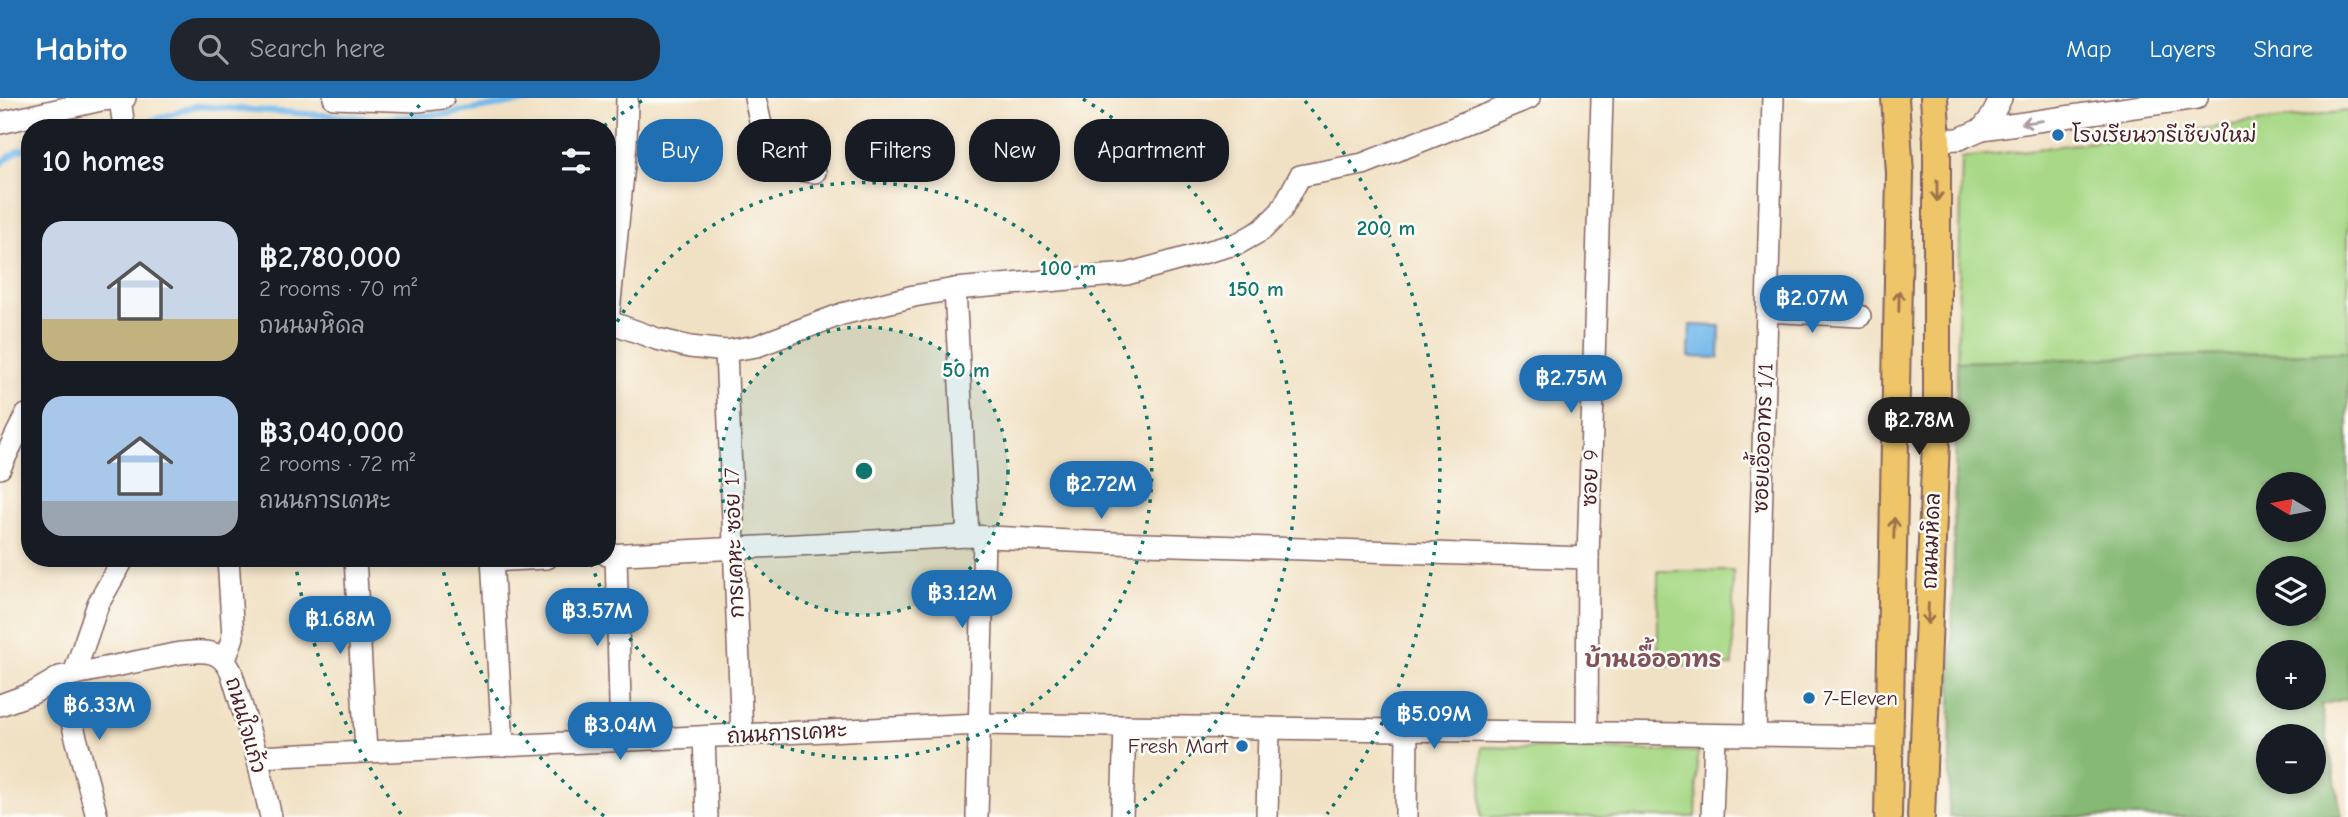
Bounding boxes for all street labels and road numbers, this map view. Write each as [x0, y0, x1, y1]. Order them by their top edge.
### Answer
street label: ซอยเอื้ออาทร 1/1 [1741, 362, 1778, 514]
street label: ซอย 9 [1577, 449, 1603, 507]
street label: การเคหะ ซอย 17 [719, 467, 749, 619]
street label: ถนนมหิดล [1917, 492, 1945, 590]
street label: ถนนใจแก้ว [221, 674, 272, 776]
street label: ถนนการเคหะ [726, 718, 848, 748]

